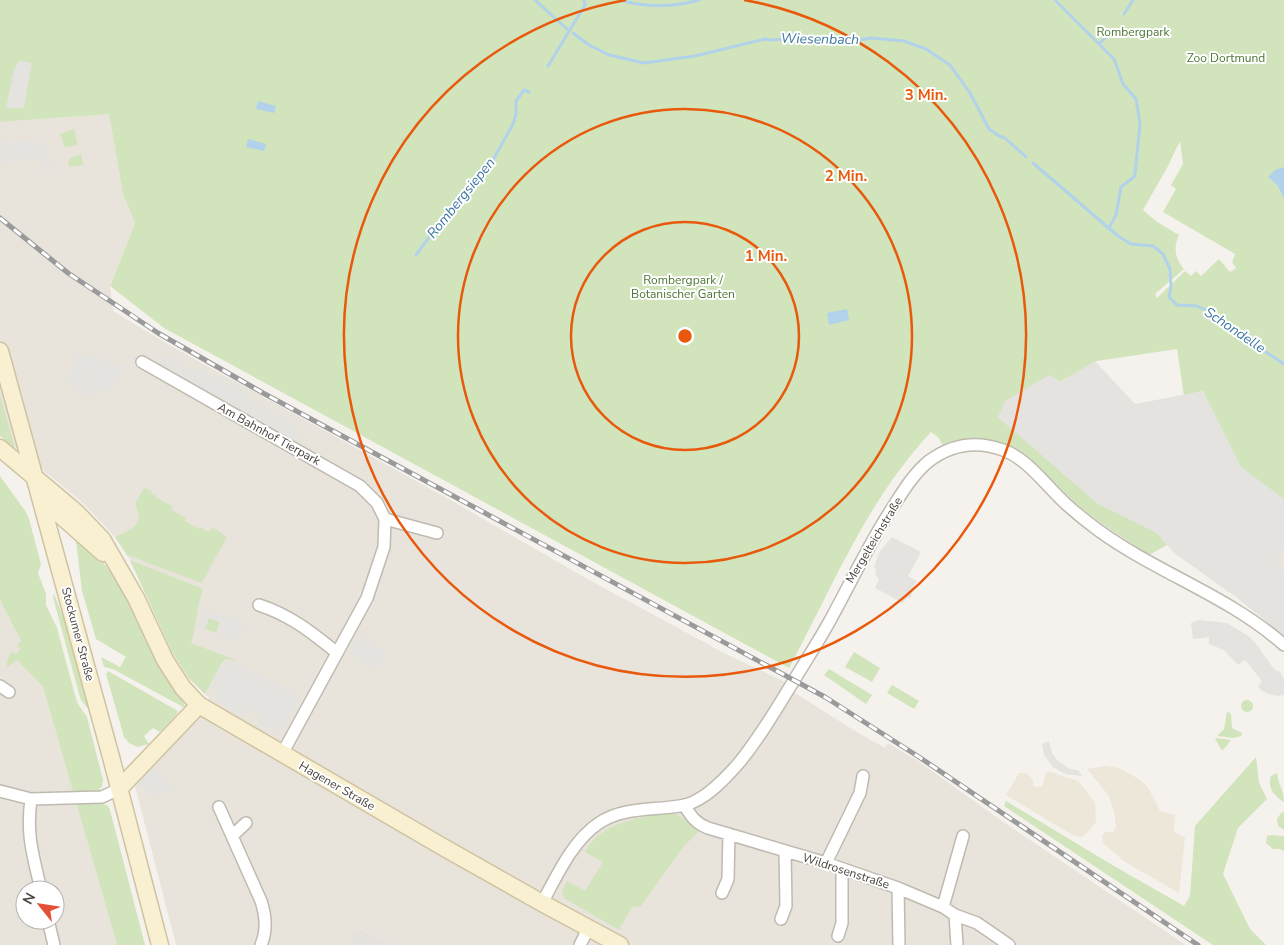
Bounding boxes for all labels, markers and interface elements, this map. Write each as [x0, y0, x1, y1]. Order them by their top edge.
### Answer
park label: Rombergpark [1096, 24, 1171, 40]
water label: Wiesenbach [781, 29, 859, 49]
park label: Zoo Dortmund [1187, 50, 1265, 66]
text: 3 Min. [905, 85, 947, 105]
water label: Rombergsiepen [423, 154, 499, 242]
text: 2 Min. [825, 166, 867, 186]
text: 1 Min. [745, 246, 787, 266]
park label: Rombergpark / Botanischer Garten [631, 272, 735, 302]
water label: Schondelle [1201, 303, 1270, 358]
centre of rings [676, 327, 694, 345]
street label: Am Bahnhof Tierpark [215, 399, 324, 469]
street label: Mergelteichstraße [842, 494, 906, 586]
street label: Stockumer Straße [58, 585, 98, 683]
street label: Hagener Straße [296, 758, 378, 814]
street label: Wildrosenstraße [800, 849, 892, 893]
north arrow [15, 880, 65, 930]
text: N [18, 889, 40, 908]

